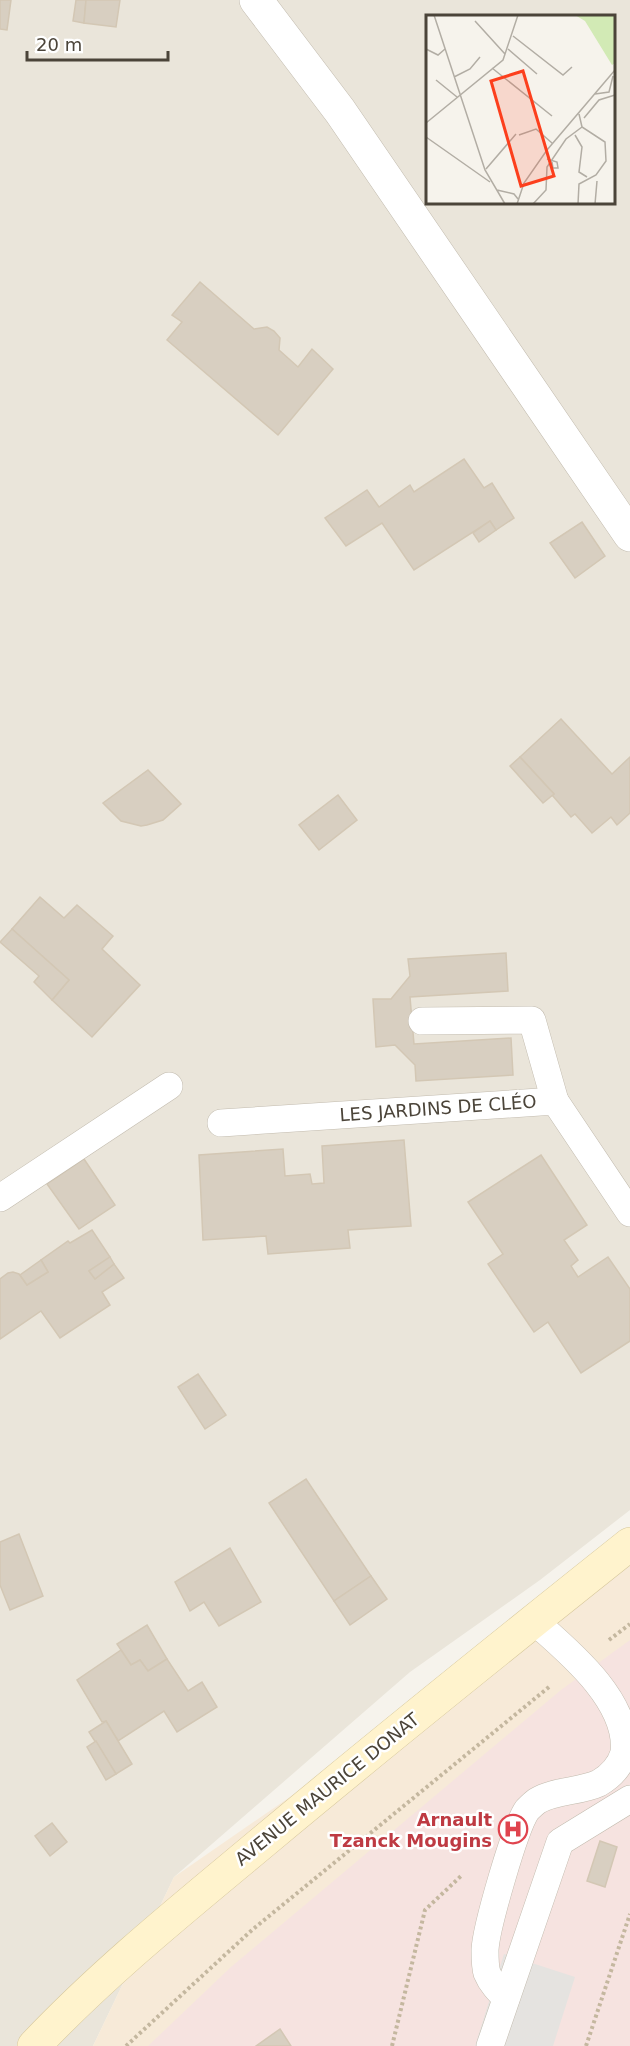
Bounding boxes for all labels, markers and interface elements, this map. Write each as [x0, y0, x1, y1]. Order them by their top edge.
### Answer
inset map [426, 15, 615, 204]
scale bar [27, 24, 168, 62]
text: 20 m [36, 34, 82, 55]
street label: LES JARDINS DE CLÉO [339, 1091, 537, 1125]
street label: AVENUE MAURICE DONAT [231, 1708, 424, 1870]
place label: Arnault Tzanck Mougins [330, 1809, 492, 1851]
hospital icon: Arnault Tzanck Mougins [497, 1813, 529, 1845]

